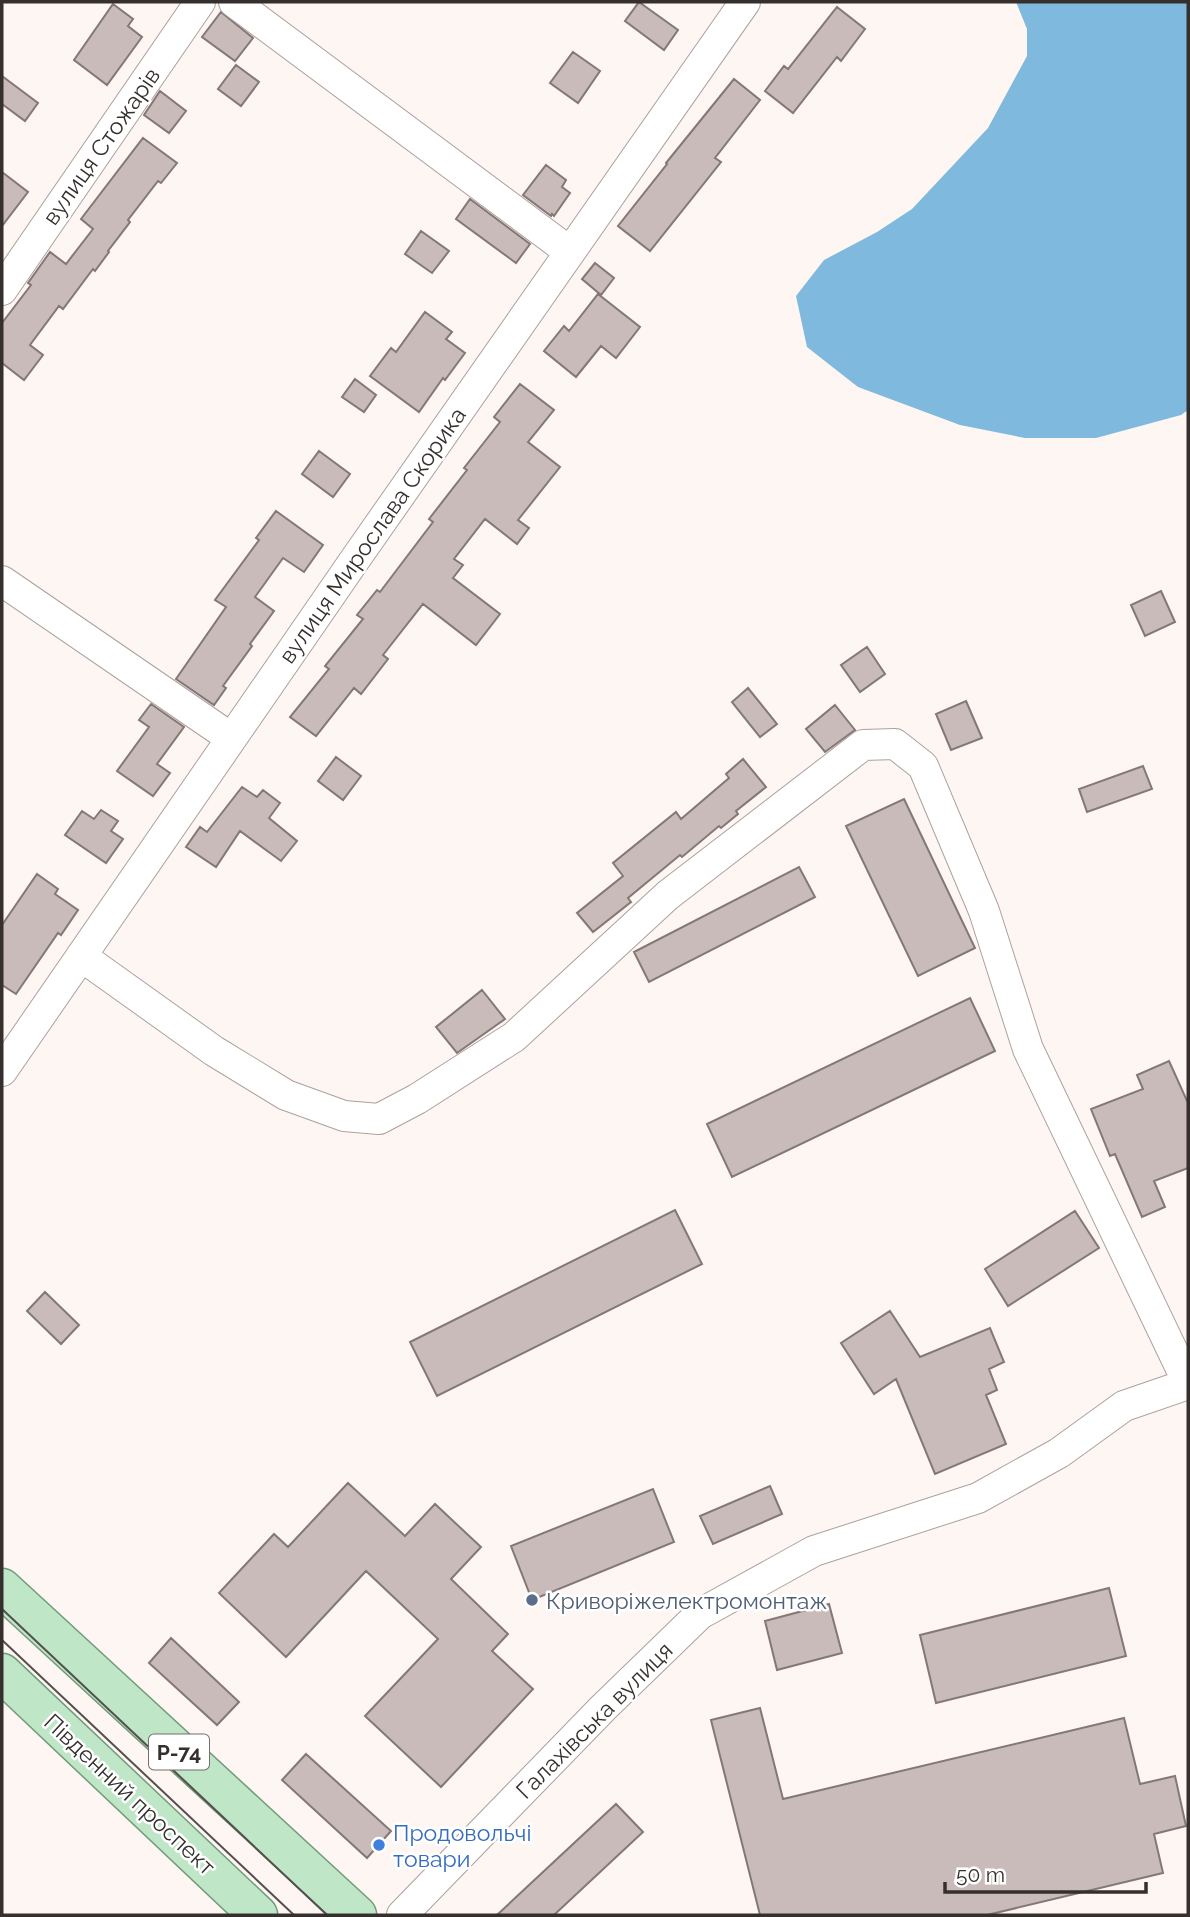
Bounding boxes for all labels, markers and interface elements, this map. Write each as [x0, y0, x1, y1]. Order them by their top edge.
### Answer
street label: вулиця Стожарів [37, 62, 165, 230]
street label: вулиця Мирослава Скорика [273, 402, 471, 668]
place label: Криворіжелектромонтаж [546, 1587, 827, 1614]
marker: Криворіжелектромонтаж [524, 1592, 540, 1608]
street label: Галахівська вулиця [510, 1636, 678, 1804]
street label: Південний проспект [39, 1708, 221, 1880]
road number: Р-74 [149, 1734, 209, 1770]
place label: Продовольчі товари [393, 1819, 532, 1872]
marker: Продовольчі товари [371, 1837, 387, 1853]
scale bar [945, 1850, 1146, 1894]
text: 50 m [956, 1862, 1005, 1887]

